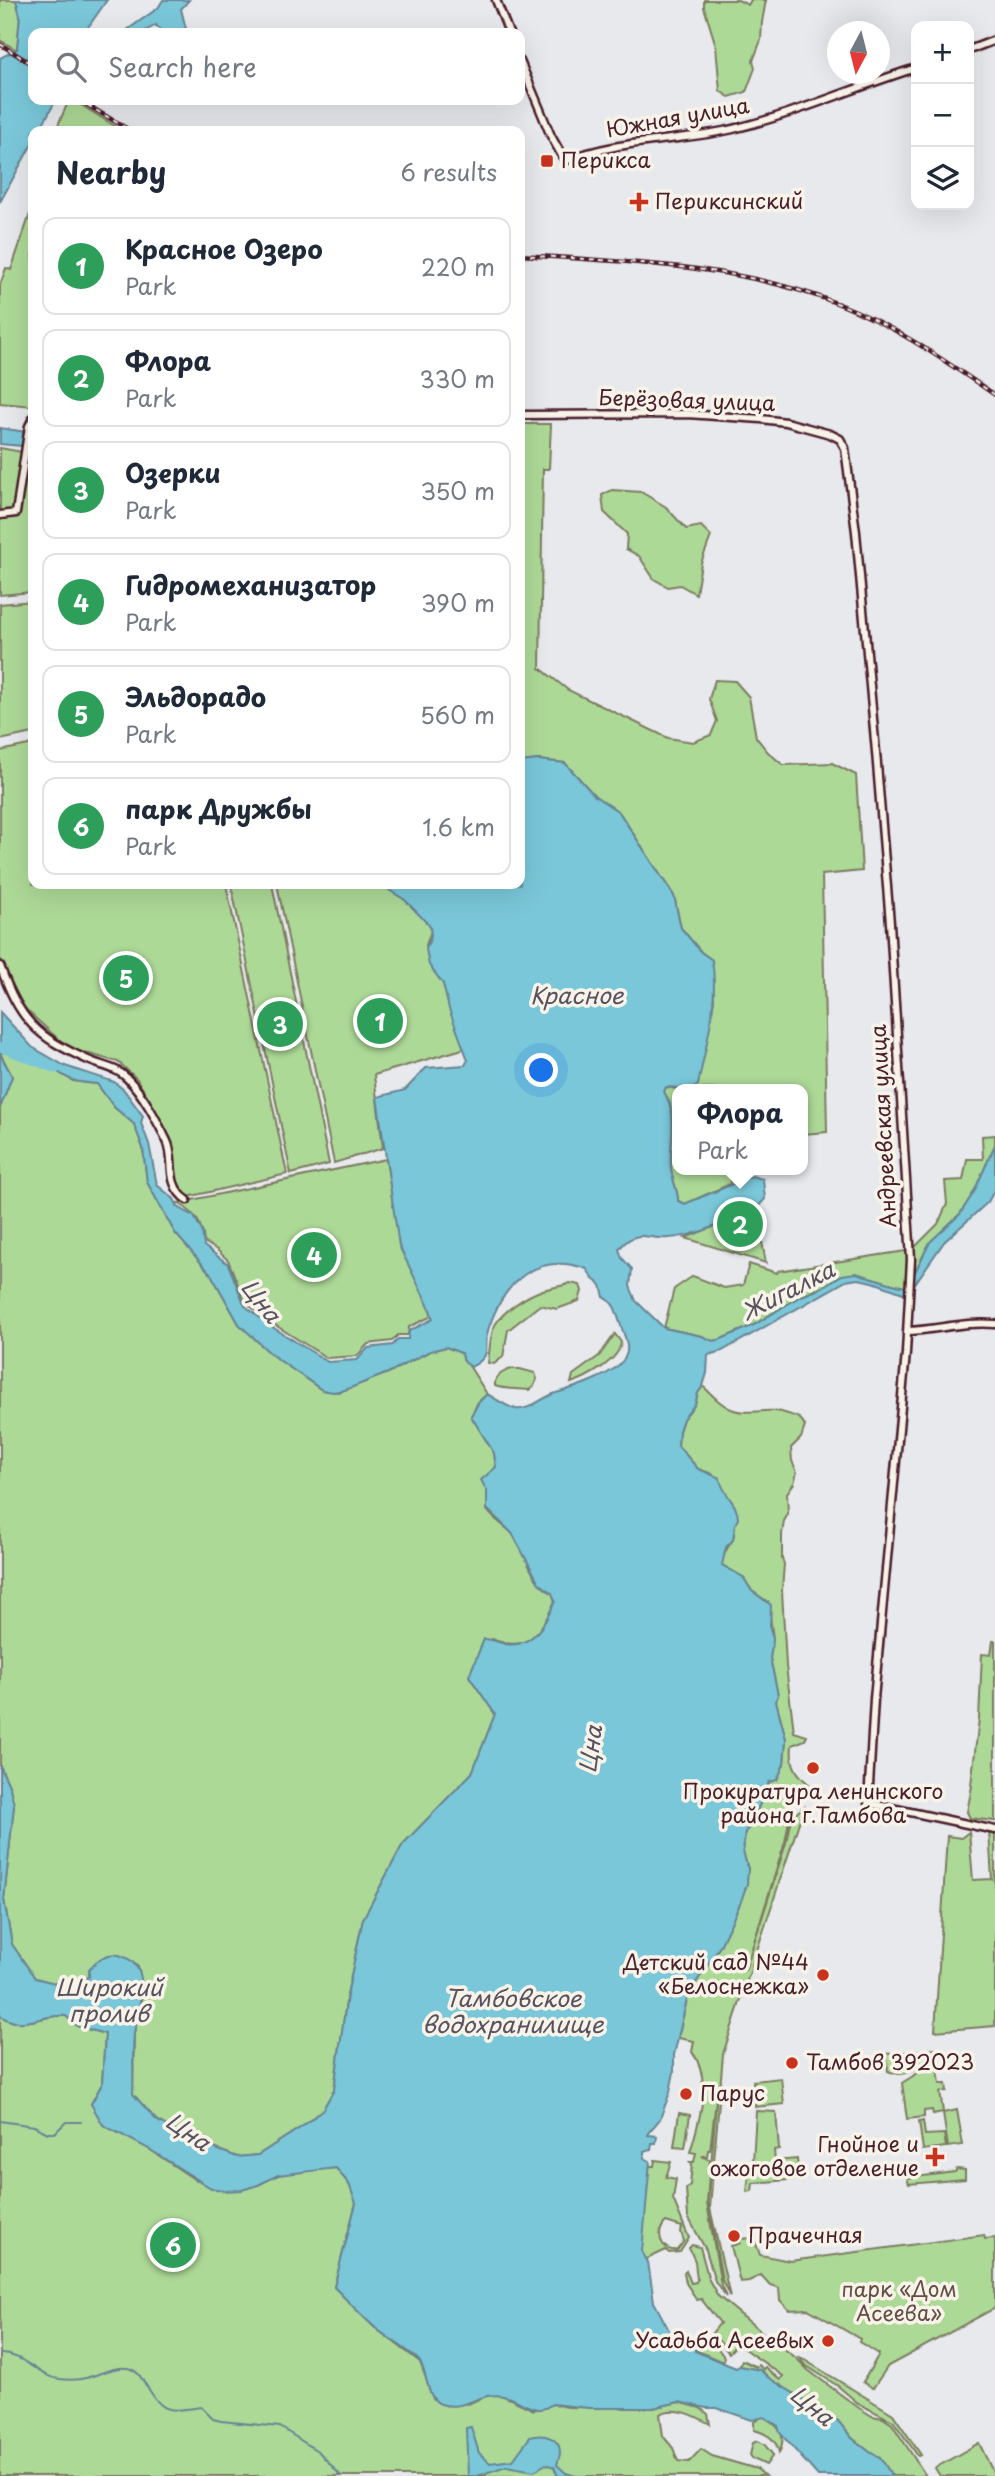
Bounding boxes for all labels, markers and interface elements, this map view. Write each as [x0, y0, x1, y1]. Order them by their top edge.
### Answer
north arrow [827, 21, 890, 84]
map controls [911, 21, 974, 210]
button: + [911, 21, 974, 84]
search box [28, 28, 525, 105]
text: Search here [108, 47, 257, 86]
icon: search [52, 48, 90, 86]
button: − [911, 84, 974, 147]
street label: Южная улица [604, 88, 752, 144]
place label: Перикса [561, 143, 651, 175]
button: layers [911, 147, 974, 210]
text: Nearby [56, 149, 166, 194]
marker: Перикса [539, 153, 555, 169]
text: 6 results [401, 154, 497, 189]
place label: Периксинский [655, 184, 803, 216]
marker: Периксинский [629, 192, 649, 212]
text: Красное Озеро [125, 229, 323, 268]
text: 1 [76, 249, 87, 284]
text: 220 m [421, 249, 495, 284]
text: Park [125, 268, 176, 303]
text: Флора [125, 341, 211, 380]
text: 2 [73, 361, 89, 396]
text: 330 m [419, 361, 495, 396]
text: Park [125, 380, 176, 415]
street label: Берёзовая улица [598, 380, 777, 418]
text: Озерки [125, 453, 221, 492]
text: 3 [73, 473, 89, 508]
text: 350 m [420, 473, 495, 508]
text: Park [125, 492, 176, 527]
text: Гидромеханизатор [125, 565, 376, 604]
text: 4 [73, 585, 89, 620]
text: 390 m [421, 585, 495, 620]
text: Park [125, 604, 176, 639]
text: Эльдорадо [125, 677, 266, 716]
text: 5 [74, 697, 88, 732]
text: 560 m [420, 697, 495, 732]
text: Park [125, 716, 176, 751]
text: парк Дружбы [125, 789, 312, 828]
text: 6 [73, 809, 89, 844]
text: 1.6 km [422, 809, 495, 844]
text: Park [125, 828, 176, 863]
pin: 5 [103, 952, 149, 1004]
water label: Красное [530, 977, 625, 1012]
pin: 1 [357, 995, 403, 1047]
pin: 3 [257, 998, 303, 1050]
street label: Андреевская улица [861, 1023, 903, 1229]
your location [524, 1053, 558, 1087]
popup [672, 1084, 808, 1175]
text: Флора [697, 1093, 783, 1132]
text: Park [697, 1132, 748, 1167]
pin: 2 [717, 1198, 763, 1250]
pin: 4 [291, 1229, 337, 1281]
water label: Жигалка [734, 1251, 841, 1328]
water label: Цна [234, 1271, 291, 1330]
water label: Цна [569, 1722, 610, 1775]
marker: Прокуратура ленинского района г.Тамбова [805, 1760, 821, 1776]
place label: Прокуратура ленинского района г.Тамбова [683, 1774, 943, 1830]
place label: Детский сад №44 «Белоснежка» [622, 1945, 809, 2001]
marker: Детский сад №44 «Белоснежка» [815, 1967, 831, 1983]
water label: Широкий пролив [56, 1969, 166, 2030]
water label: Тамбовское водохранилище [422, 1980, 605, 2041]
place label: Тамбов 392023 [806, 2045, 974, 2077]
marker: Тамбов 392023 [784, 2055, 800, 2071]
place label: Парус [700, 2076, 765, 2108]
marker: Парус [678, 2086, 694, 2102]
water label: Цна [159, 2103, 219, 2159]
place label: Гнойное и ожоговое отделение [709, 2127, 919, 2183]
marker: Гнойное и ожоговое отделение [925, 2147, 945, 2167]
place label: Прачечная [748, 2218, 863, 2250]
pin: 6 [150, 2219, 196, 2271]
marker: Прачечная [726, 2228, 742, 2244]
park label: парк «Дом Асеева» [841, 2272, 957, 2328]
place label: Усадьба Асеевых [635, 2323, 814, 2355]
marker: Усадьба Асеевых [820, 2333, 836, 2349]
water label: Цна [783, 2376, 843, 2434]

